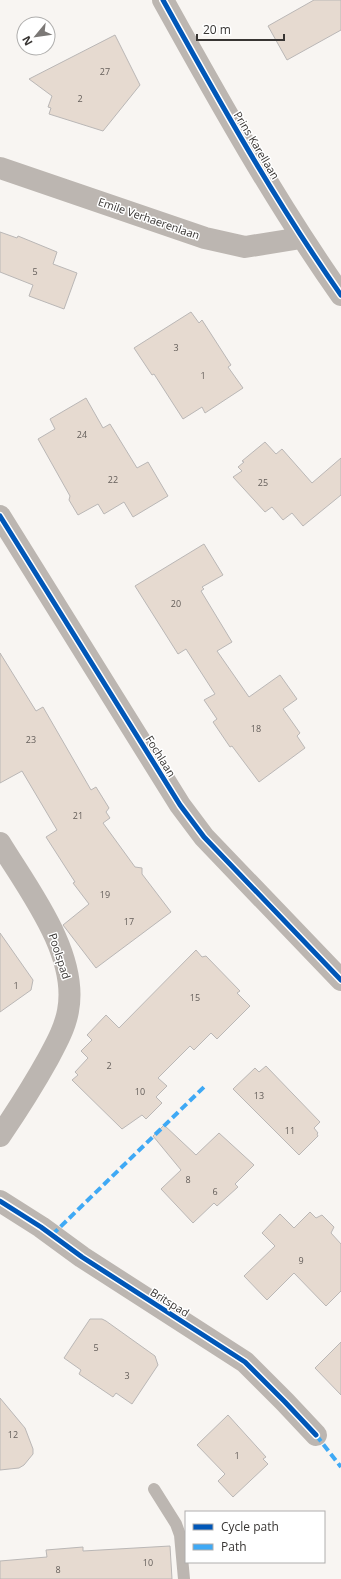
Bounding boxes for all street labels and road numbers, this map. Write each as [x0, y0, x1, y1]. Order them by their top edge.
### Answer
street label: Prins Karellaan [231, 108, 283, 182]
street label: Emile Verhaerenlaan [96, 194, 202, 242]
street label: Fochlaan [142, 732, 180, 780]
street label: Poolspad [46, 931, 74, 981]
street label: Britspad [148, 1284, 192, 1320]

